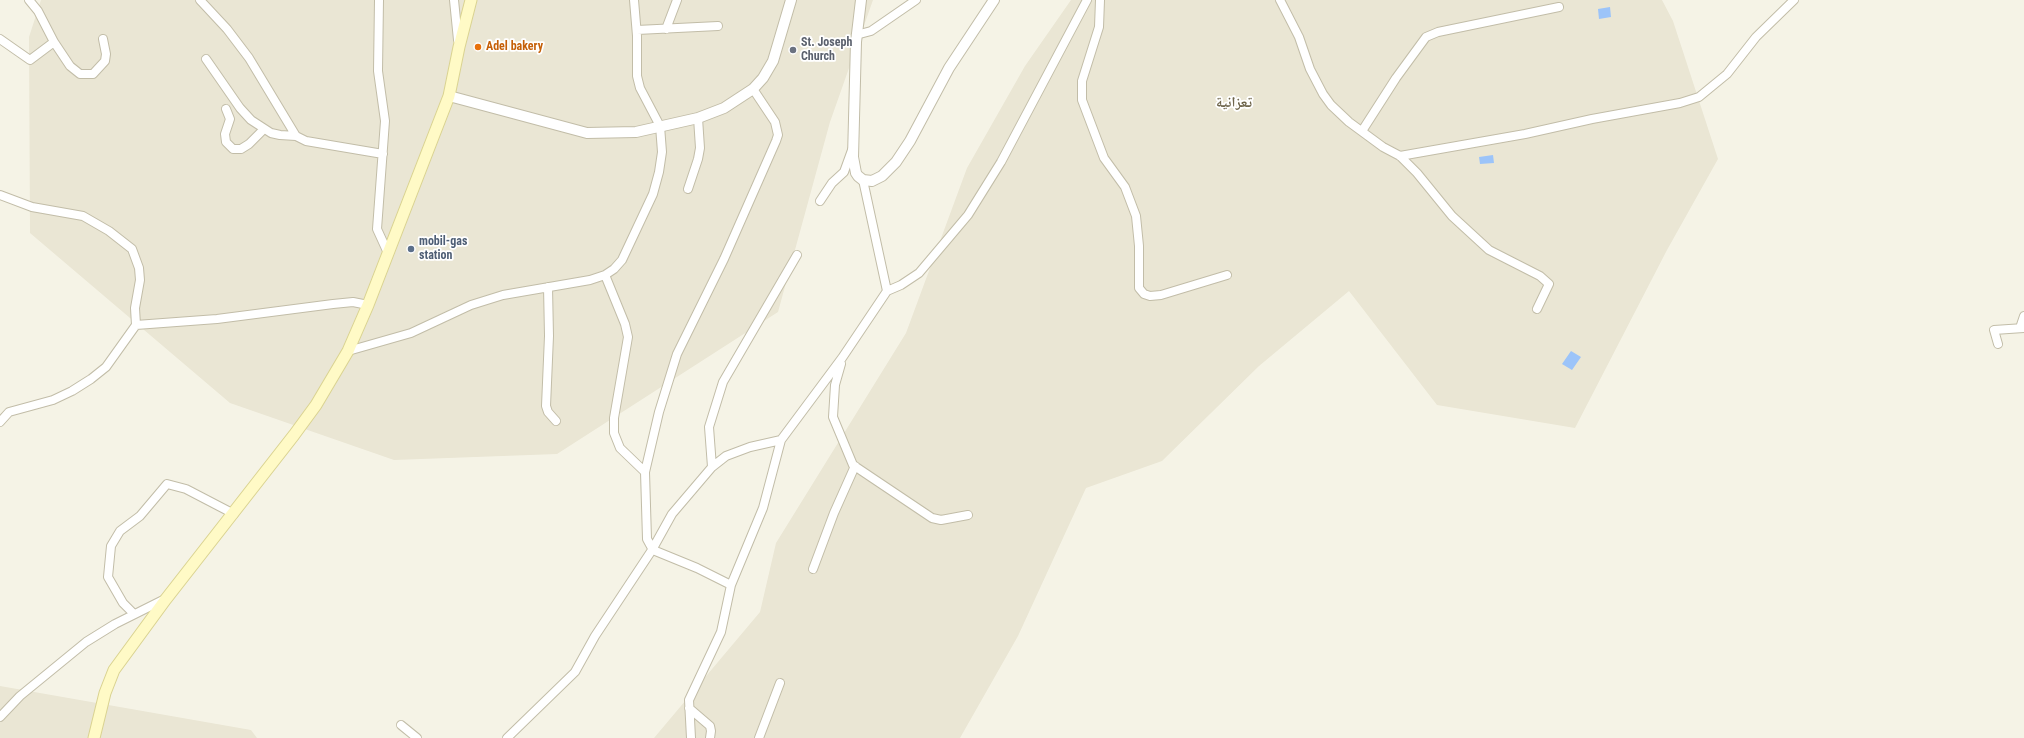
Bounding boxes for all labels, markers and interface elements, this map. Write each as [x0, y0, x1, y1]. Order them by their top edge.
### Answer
place label: St. Joseph Church [801, 36, 852, 64]
place label: Adel bakery [486, 40, 543, 54]
marker: Adel bakery [473, 42, 483, 52]
marker: St. Joseph Church [788, 45, 798, 55]
district label: تعزانية [1216, 95, 1252, 111]
place label: mobil-gas station [419, 235, 467, 263]
marker: mobil-gas station [406, 244, 416, 254]

